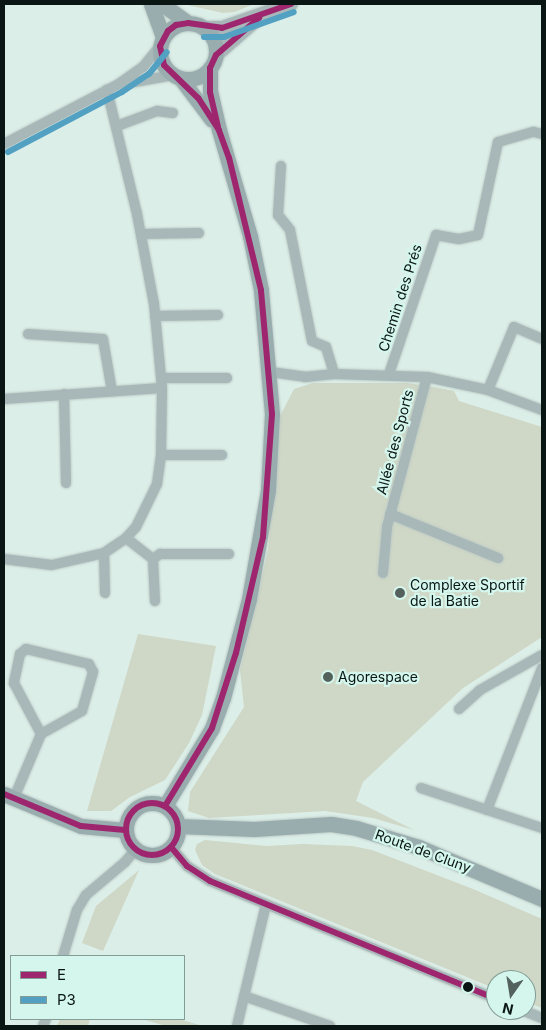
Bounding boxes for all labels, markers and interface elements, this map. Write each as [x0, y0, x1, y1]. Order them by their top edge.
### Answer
street label: Chemin des Prés [375, 242, 425, 354]
street label: Allée des Sports [373, 388, 417, 496]
place label: Complexe Sportif de la Batie [410, 577, 525, 610]
marker: Complexe Sportif de la Batie [394, 587, 406, 599]
place label: Agorespace [338, 669, 418, 685]
marker: Agorespace [322, 671, 334, 683]
street label: Route de Cluny [373, 826, 473, 876]
legend [10, 955, 185, 1020]
text: E [57, 965, 66, 984]
north arrow [486, 970, 536, 1020]
unlabelled marker [463, 982, 473, 992]
text: P3 [57, 990, 76, 1009]
text: N [501, 1000, 515, 1019]

